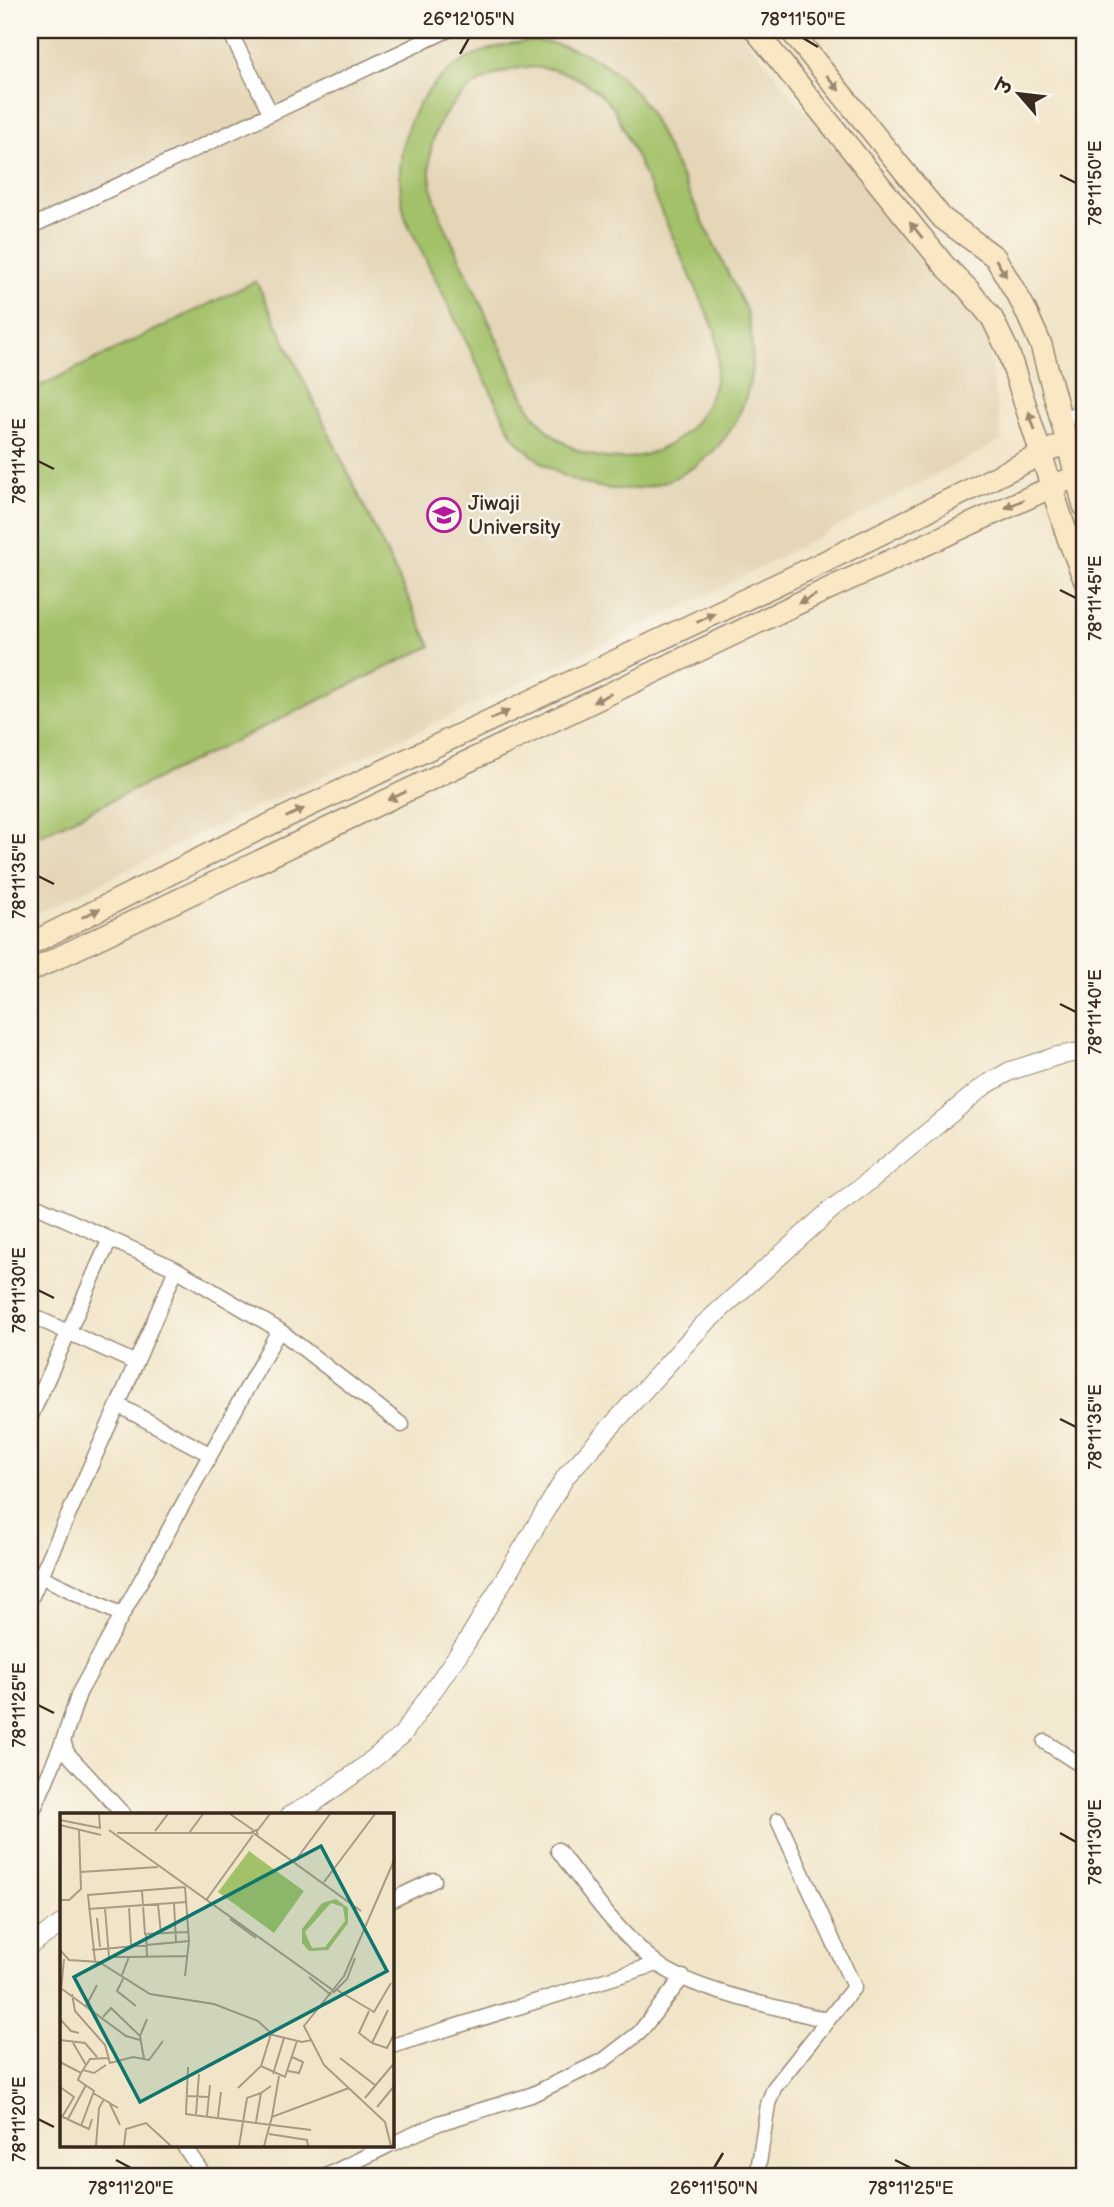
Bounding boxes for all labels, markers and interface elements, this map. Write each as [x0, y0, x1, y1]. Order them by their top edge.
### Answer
text: 26°12'05"N [423, 9, 515, 30]
text: 78°11'50"E [760, 9, 846, 30]
north arrow [984, 60, 1054, 130]
one-way arrow [825, 74, 840, 91]
text: उ [991, 74, 1020, 99]
text: 78°11'50"E [1085, 140, 1106, 226]
one-way arrow [909, 221, 923, 239]
one-way arrow [995, 258, 1008, 277]
one-way arrow [1026, 410, 1036, 431]
text: 78°11'40"E [9, 418, 30, 504]
place label: Jiwaji University [468, 491, 561, 540]
school or university icon: Jiwaji University [425, 496, 463, 534]
one-way arrow [1004, 498, 1024, 510]
text: 78°11'45"E [1085, 555, 1106, 641]
one-way arrow [797, 593, 817, 604]
one-way arrow [696, 612, 716, 623]
one-way arrow [592, 692, 612, 703]
one-way arrow [490, 709, 510, 721]
one-way arrow [387, 790, 407, 801]
one-way arrow [285, 807, 305, 818]
text: 78°11'35"E [9, 833, 30, 919]
one-way arrow [81, 908, 101, 919]
text: 78°11'40"E [1085, 969, 1106, 1055]
text: 78°11'30"E [9, 1247, 30, 1333]
text: 78°11'35"E [1085, 1384, 1106, 1470]
text: 78°11'25"E [9, 1662, 30, 1748]
text: 78°11'30"E [1085, 1799, 1106, 1885]
inset map [60, 1813, 394, 2148]
text: 78°11'20"E [9, 2076, 30, 2162]
text: 78°11'20"E [88, 2178, 174, 2199]
text: 26°11'50"N [670, 2178, 758, 2199]
text: 78°11'25"E [868, 2178, 954, 2199]

